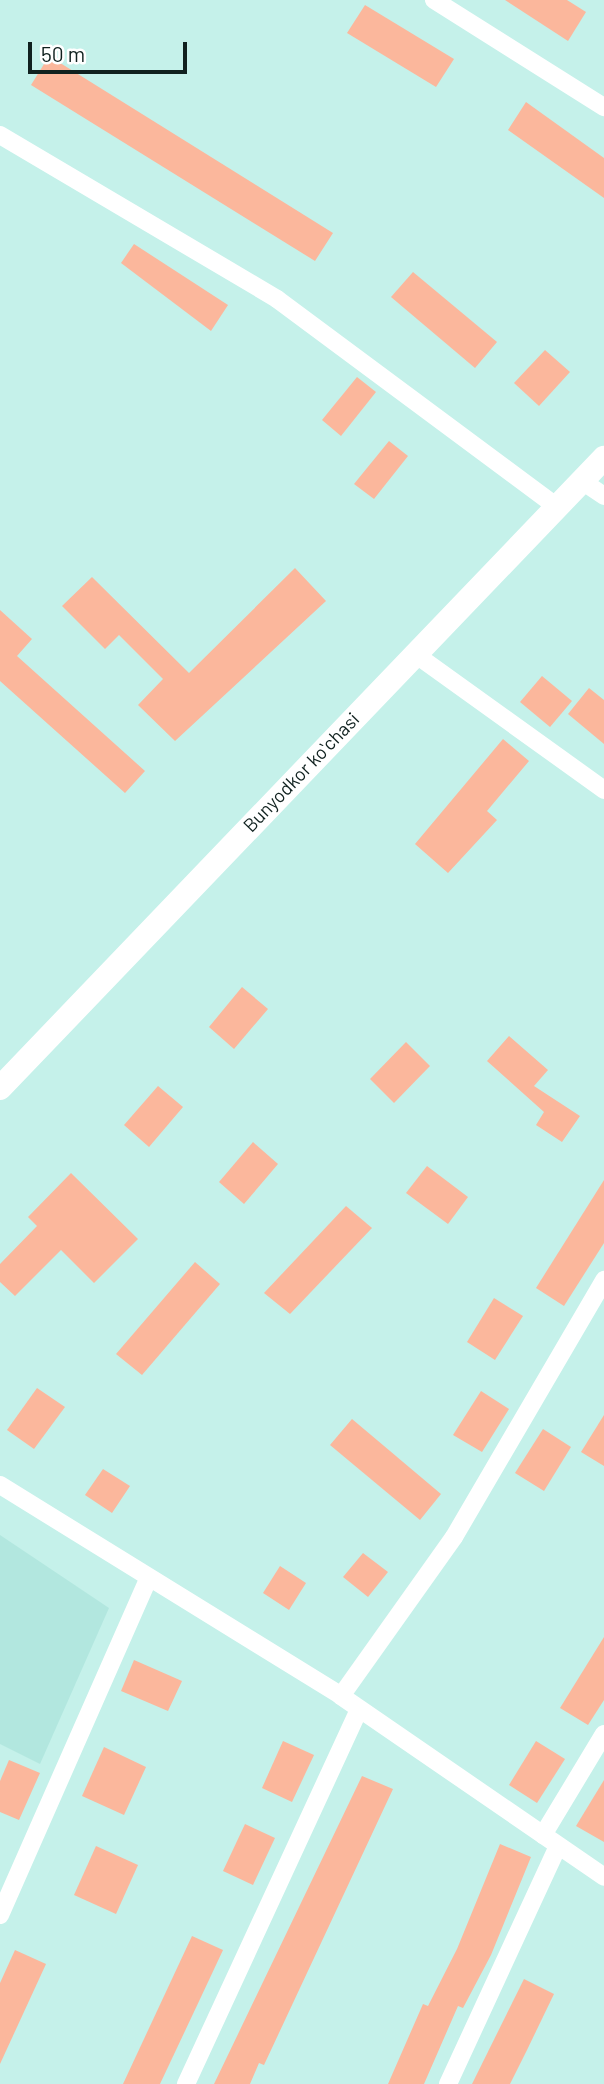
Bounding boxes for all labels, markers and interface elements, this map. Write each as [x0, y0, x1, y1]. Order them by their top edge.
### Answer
scale bar [32, 28, 191, 72]
text: 50 m [41, 41, 85, 66]
street label: Bunyodkor koʻchasi [238, 708, 364, 836]

